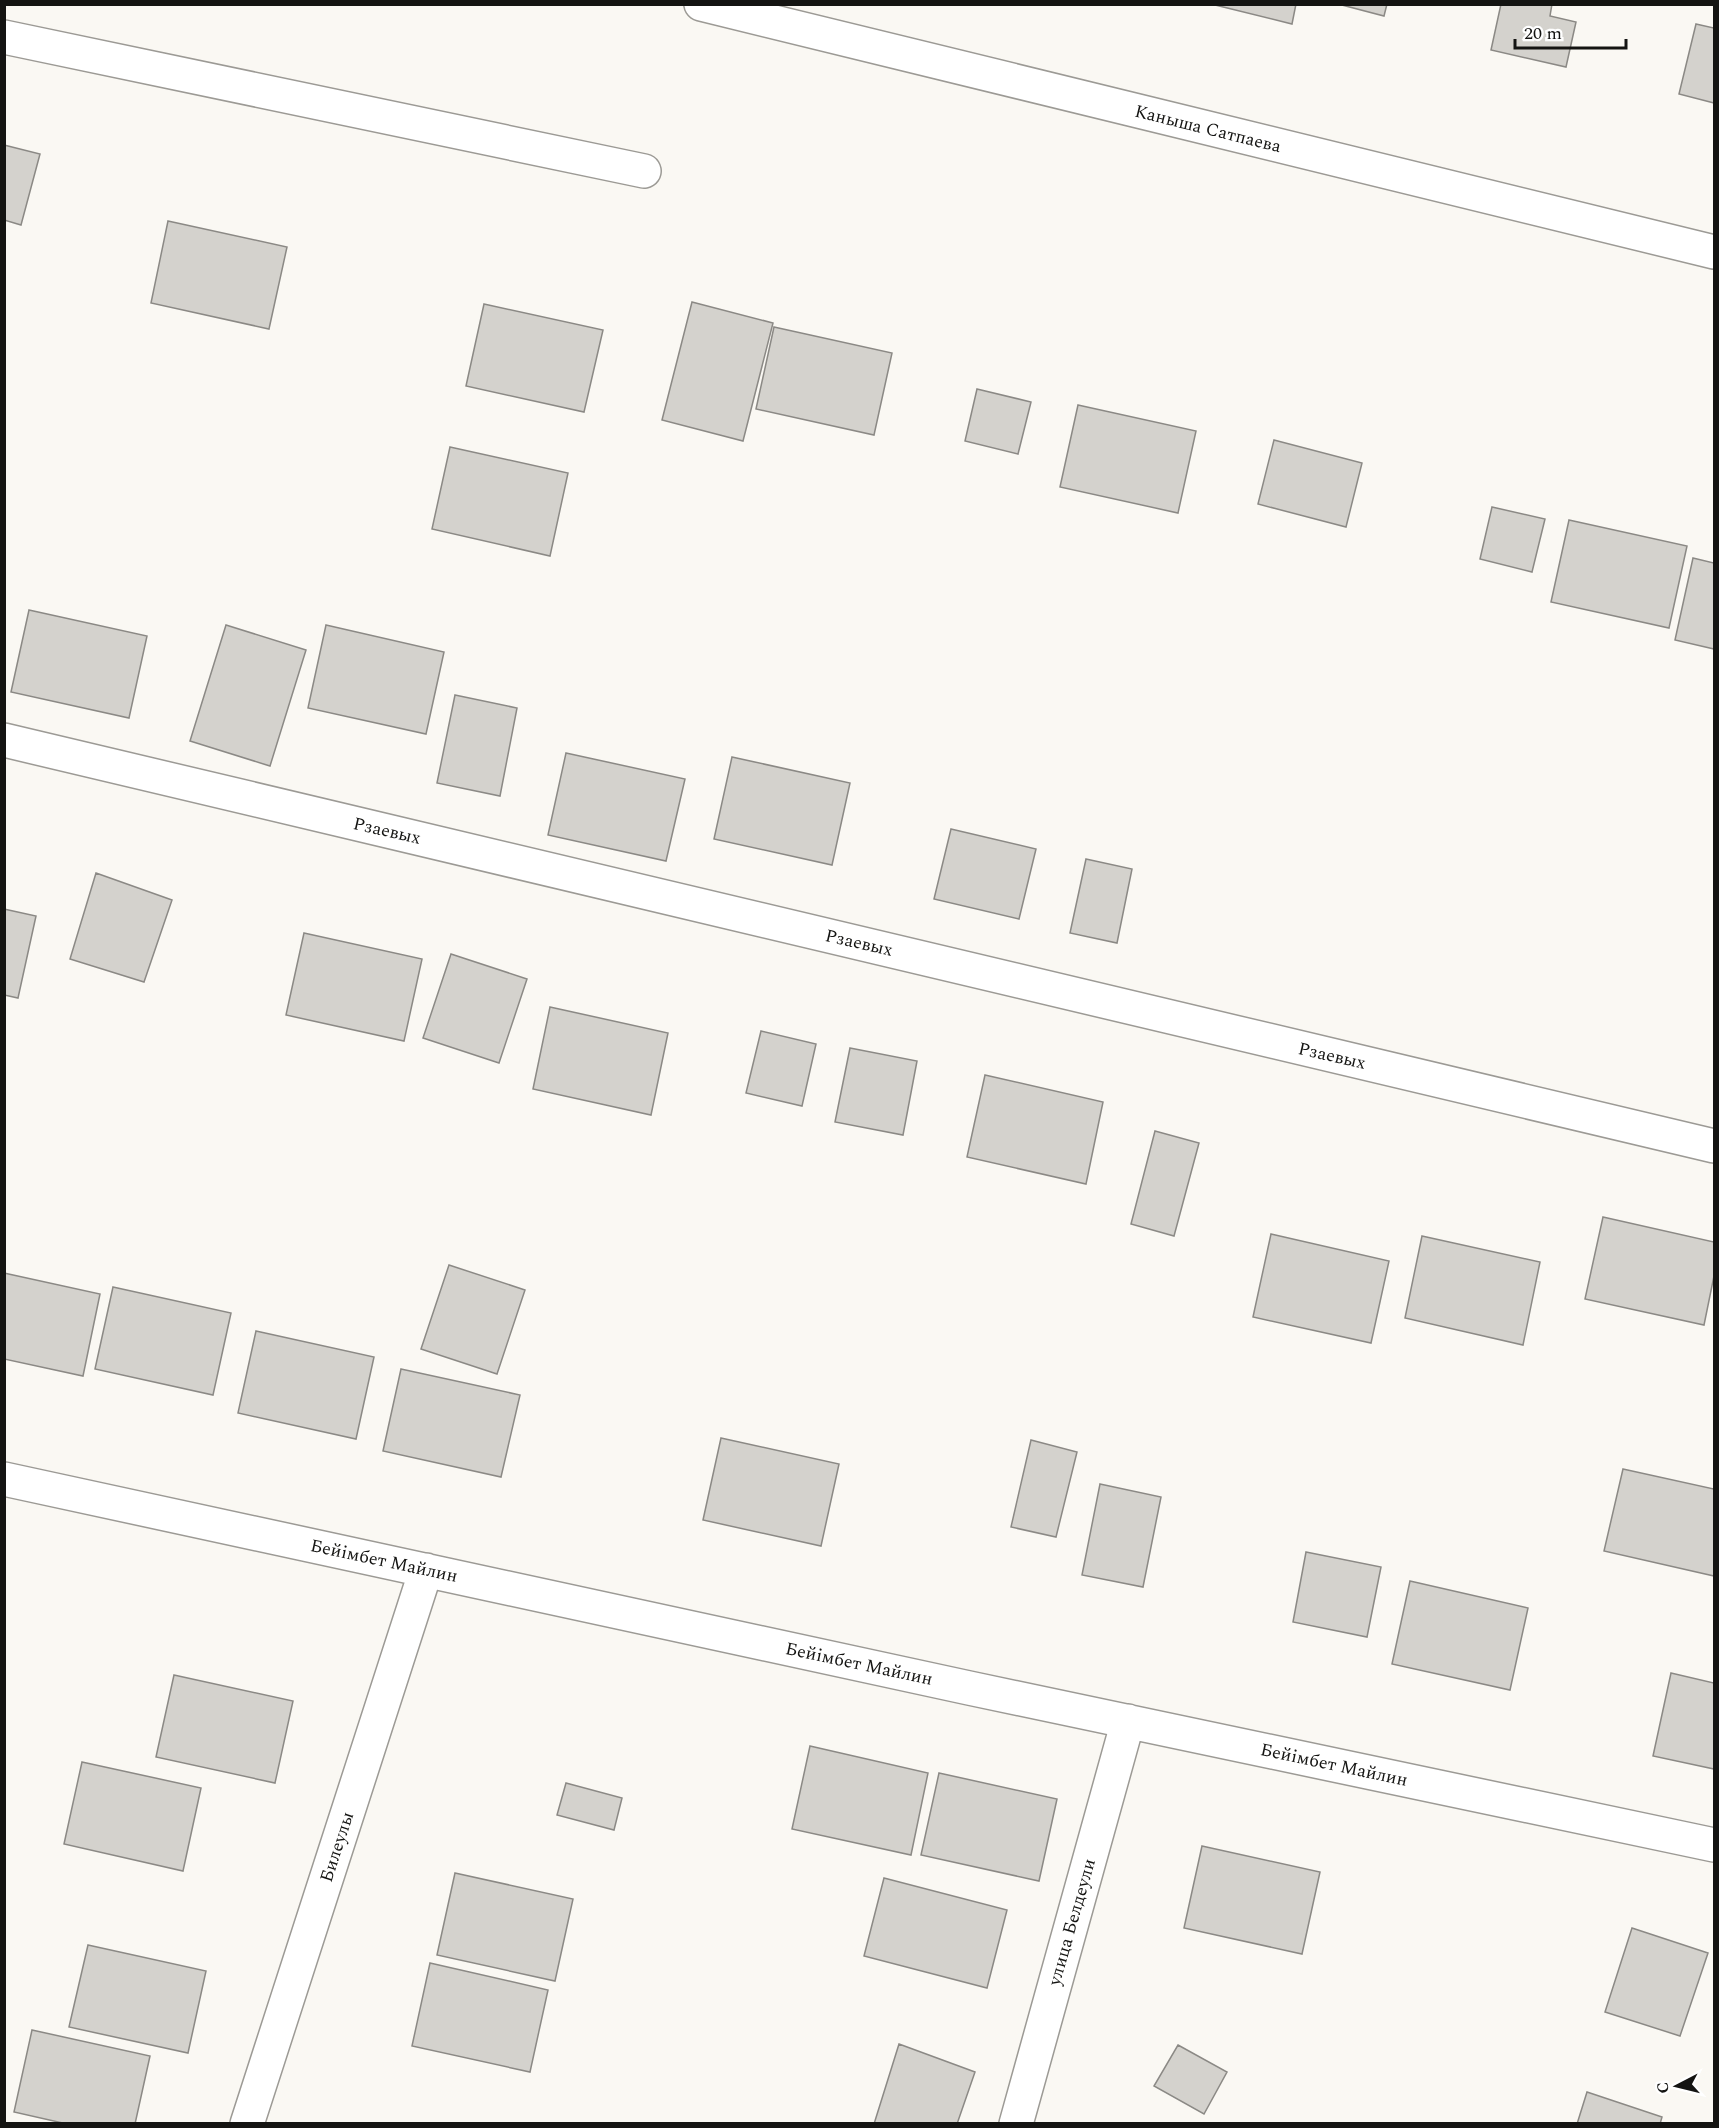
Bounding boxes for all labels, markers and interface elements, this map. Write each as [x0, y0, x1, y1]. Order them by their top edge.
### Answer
scale bar [1515, 12, 1626, 50]
text: 20 m [1524, 20, 1562, 47]
street label: Каныша Сатпаева [1132, 98, 1284, 160]
street label: Рзаевых [350, 810, 424, 852]
street label: Рзаевых [822, 922, 896, 964]
street label: Рзаевых [1295, 1035, 1369, 1077]
street label: Бейімбет Майлин [308, 1532, 460, 1590]
street label: Бейімбет Майлин [783, 1635, 935, 1693]
street label: Бейімбет Майлин [1258, 1736, 1410, 1794]
street label: Билеулы [313, 1808, 361, 1886]
street label: улица Белдеули [1041, 1855, 1103, 1990]
north arrow [1647, 2056, 1707, 2116]
text: С [1650, 2081, 1676, 2095]

